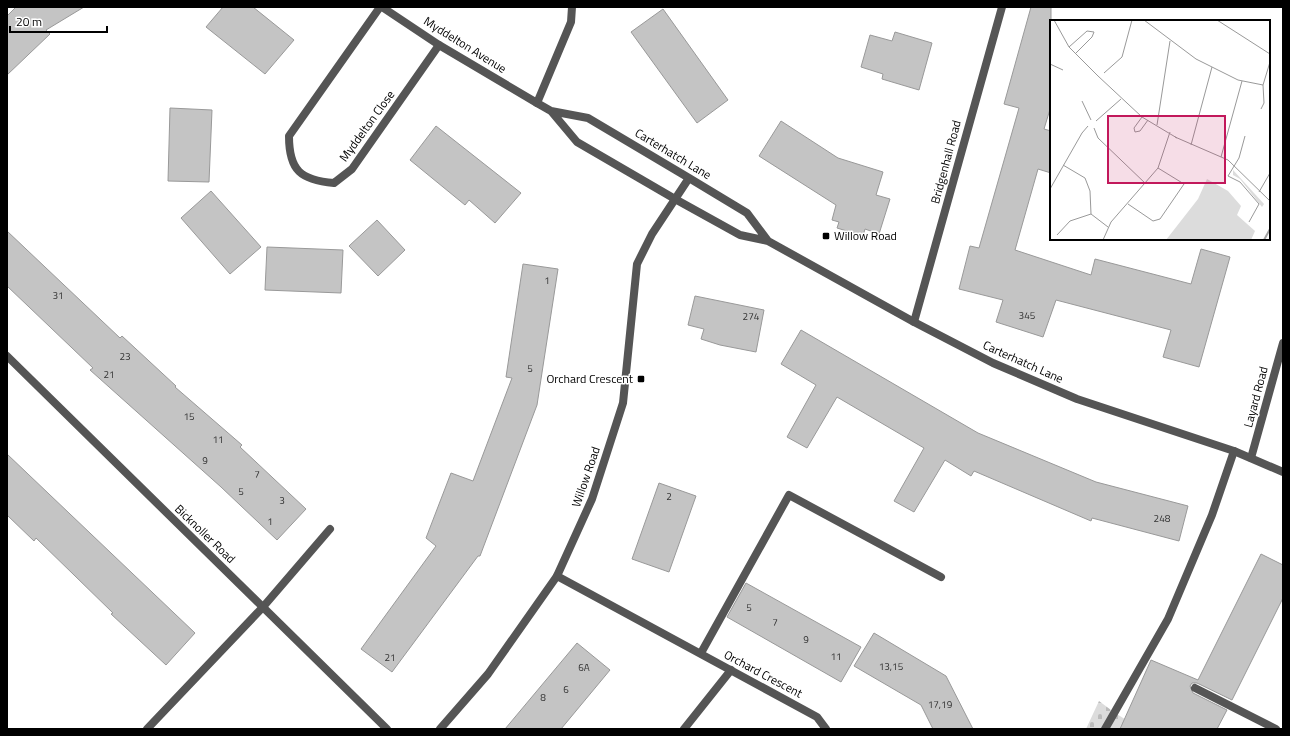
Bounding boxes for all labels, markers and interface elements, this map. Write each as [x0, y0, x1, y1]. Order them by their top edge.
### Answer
scale bar [10, 8, 107, 34]
street label: Myddelton Avenue [420, 11, 510, 78]
text: 20 m [16, 12, 42, 31]
inset map [1050, 20, 1270, 240]
street label: Myddelton Close [334, 86, 399, 165]
street label: Bridgenhall Road [925, 118, 966, 206]
street label: Carterhatch Lane [631, 123, 715, 184]
place label: Willow Road [834, 226, 897, 245]
marker: Willow Road [821, 231, 831, 241]
house number: 1 [544, 273, 550, 288]
house number: 31 [52, 288, 64, 303]
house number: 345 [1019, 308, 1036, 323]
house number: 274 [743, 309, 760, 324]
street label: Carterhatch Lane [980, 335, 1067, 388]
house number: 23 [119, 349, 131, 364]
house number: 5 [527, 361, 533, 376]
street label: Layard Road [1238, 364, 1273, 429]
house number: 21 [103, 367, 115, 382]
place label: Orchard Crescent [546, 369, 634, 388]
marker: Orchard Crescent [636, 374, 646, 384]
house number: 15 [183, 409, 195, 424]
house number: 11 [212, 432, 224, 447]
street label: Willow Road [566, 444, 605, 510]
house number: 9 [202, 453, 208, 468]
house number: 7 [254, 467, 260, 482]
house number: 5 [238, 484, 244, 499]
house number: 2 [666, 489, 672, 504]
house number: 3 [279, 493, 285, 508]
street label: Bicknoller Road [171, 500, 240, 568]
house number: 248 [1154, 511, 1171, 526]
house number: 1 [267, 514, 273, 529]
house number: 5 [746, 600, 752, 615]
house number: 7 [772, 615, 778, 630]
house number: 9 [803, 632, 809, 647]
street label: Orchard Crescent [721, 645, 807, 703]
house number: 11 [830, 649, 842, 664]
house number: 21 [384, 650, 396, 665]
house number: 13,15 [879, 659, 904, 674]
house number: 6A [578, 660, 590, 675]
house number: 6 [563, 682, 569, 697]
house number: 8 [540, 690, 546, 705]
house number: 17,19 [928, 697, 953, 712]

